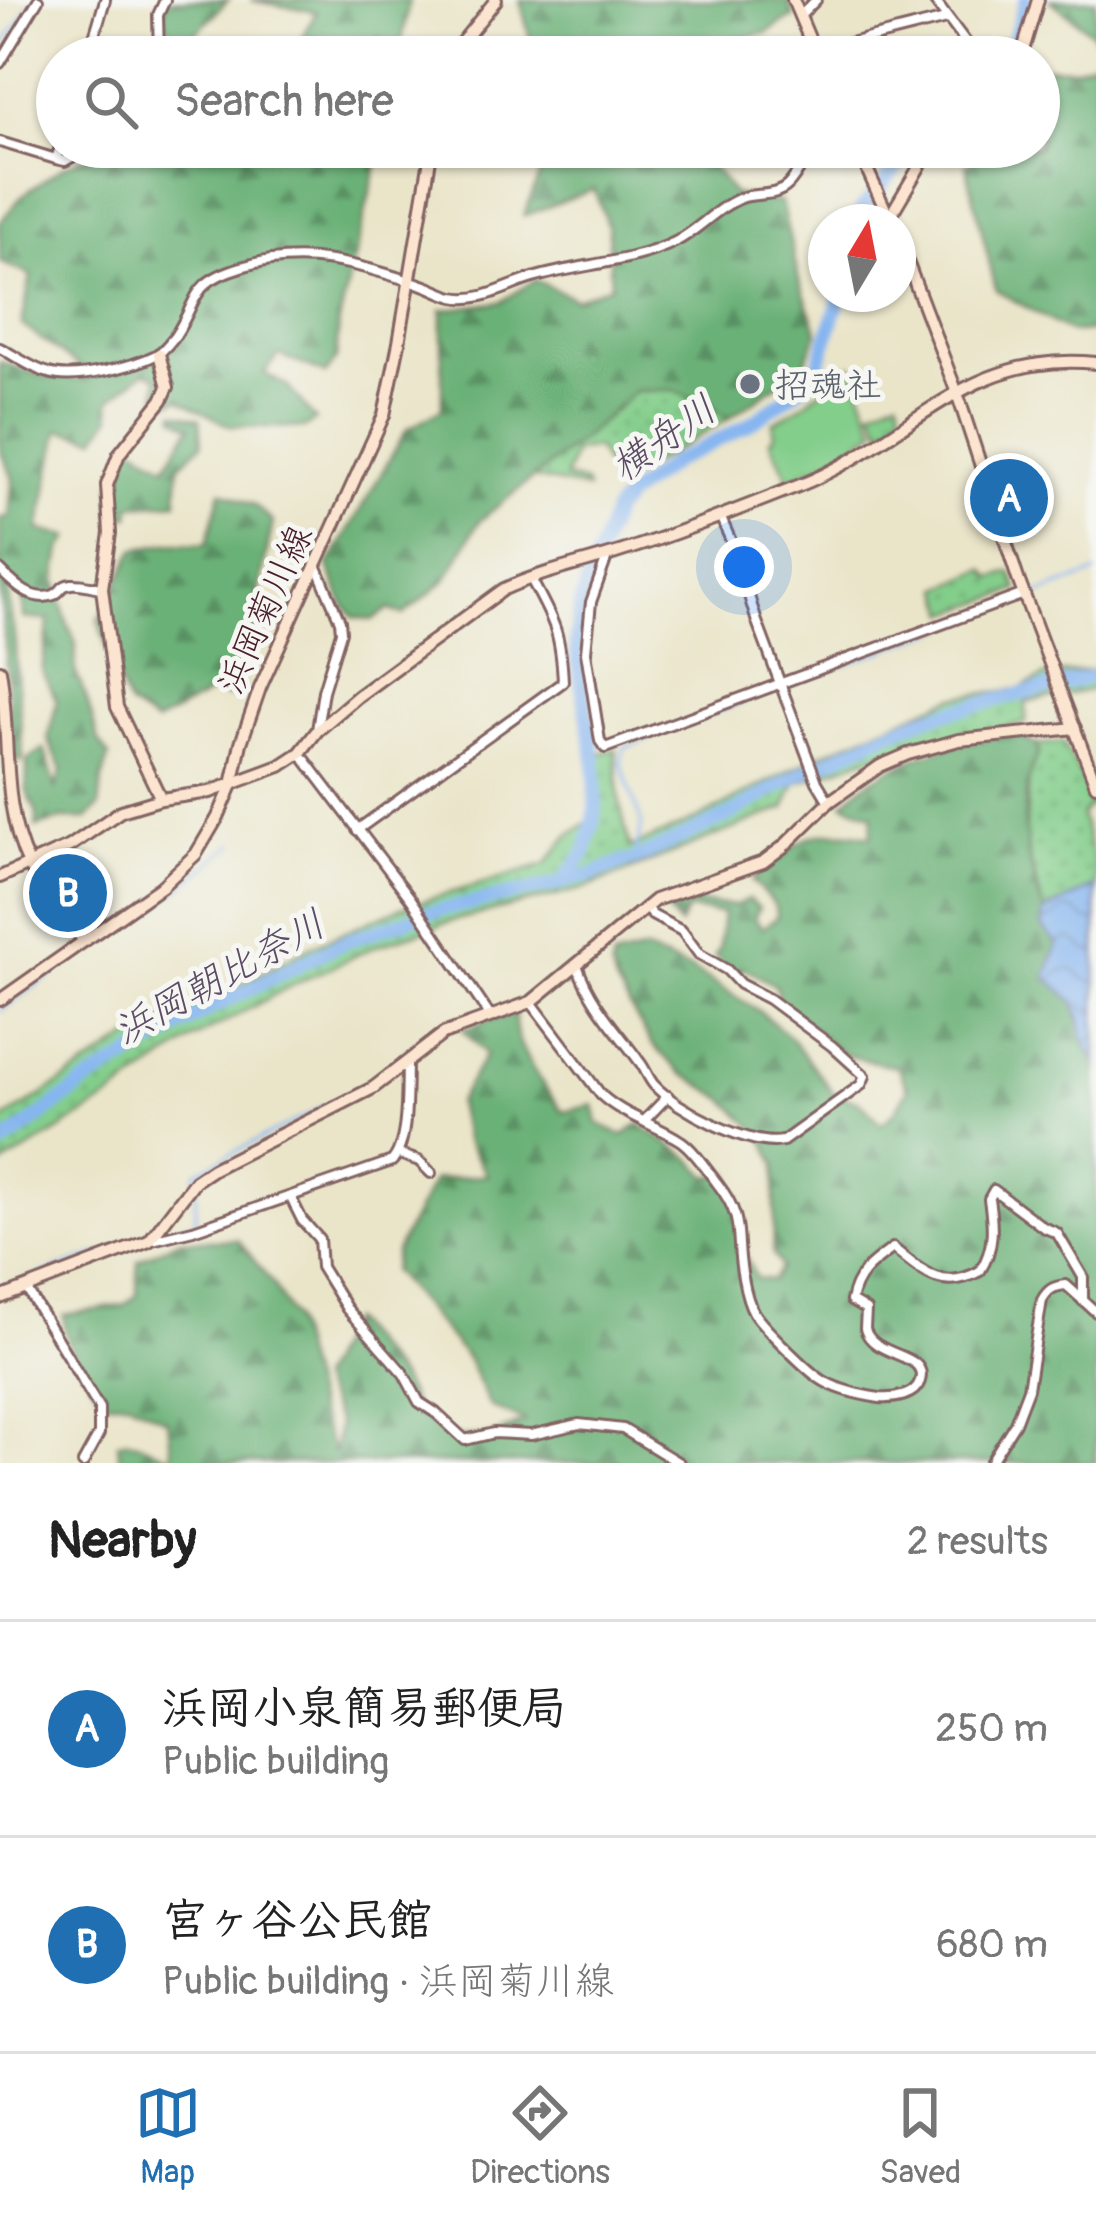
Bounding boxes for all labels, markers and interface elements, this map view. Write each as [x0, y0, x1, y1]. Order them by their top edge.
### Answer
search box [36, 36, 1060, 168]
icon: search [78, 69, 144, 135]
text: Search here [174, 74, 394, 130]
north arrow [808, 204, 916, 312]
place label: 招魂社 [774, 363, 882, 408]
marker: 招魂社 [737, 371, 763, 397]
water label: 横舟川 [602, 385, 726, 492]
pin: A [970, 453, 1048, 543]
street label: 浜岡菊川線 [208, 518, 323, 701]
your location [714, 537, 774, 597]
pin: B [29, 848, 107, 938]
water label: 浜岡朝比奈川 [106, 899, 334, 1055]
text: Nearby [48, 1509, 196, 1573]
text: 2 results [907, 1517, 1048, 1566]
text: 浜岡小泉簡易郵便局 [162, 1681, 567, 1737]
text: A [74, 1704, 100, 1753]
text: 250 m [935, 1704, 1048, 1753]
text: Public building [162, 1737, 389, 1786]
text: 宮ヶ谷公民館 [162, 1893, 432, 1949]
text: B [76, 1920, 98, 1969]
text: 680 m [936, 1920, 1048, 1969]
text: Public building · 浜岡菊川線 [162, 1957, 614, 2006]
tab: Map [135, 2080, 201, 2193]
tab: Directions [470, 2080, 610, 2193]
tab: Saved [879, 2080, 961, 2193]

